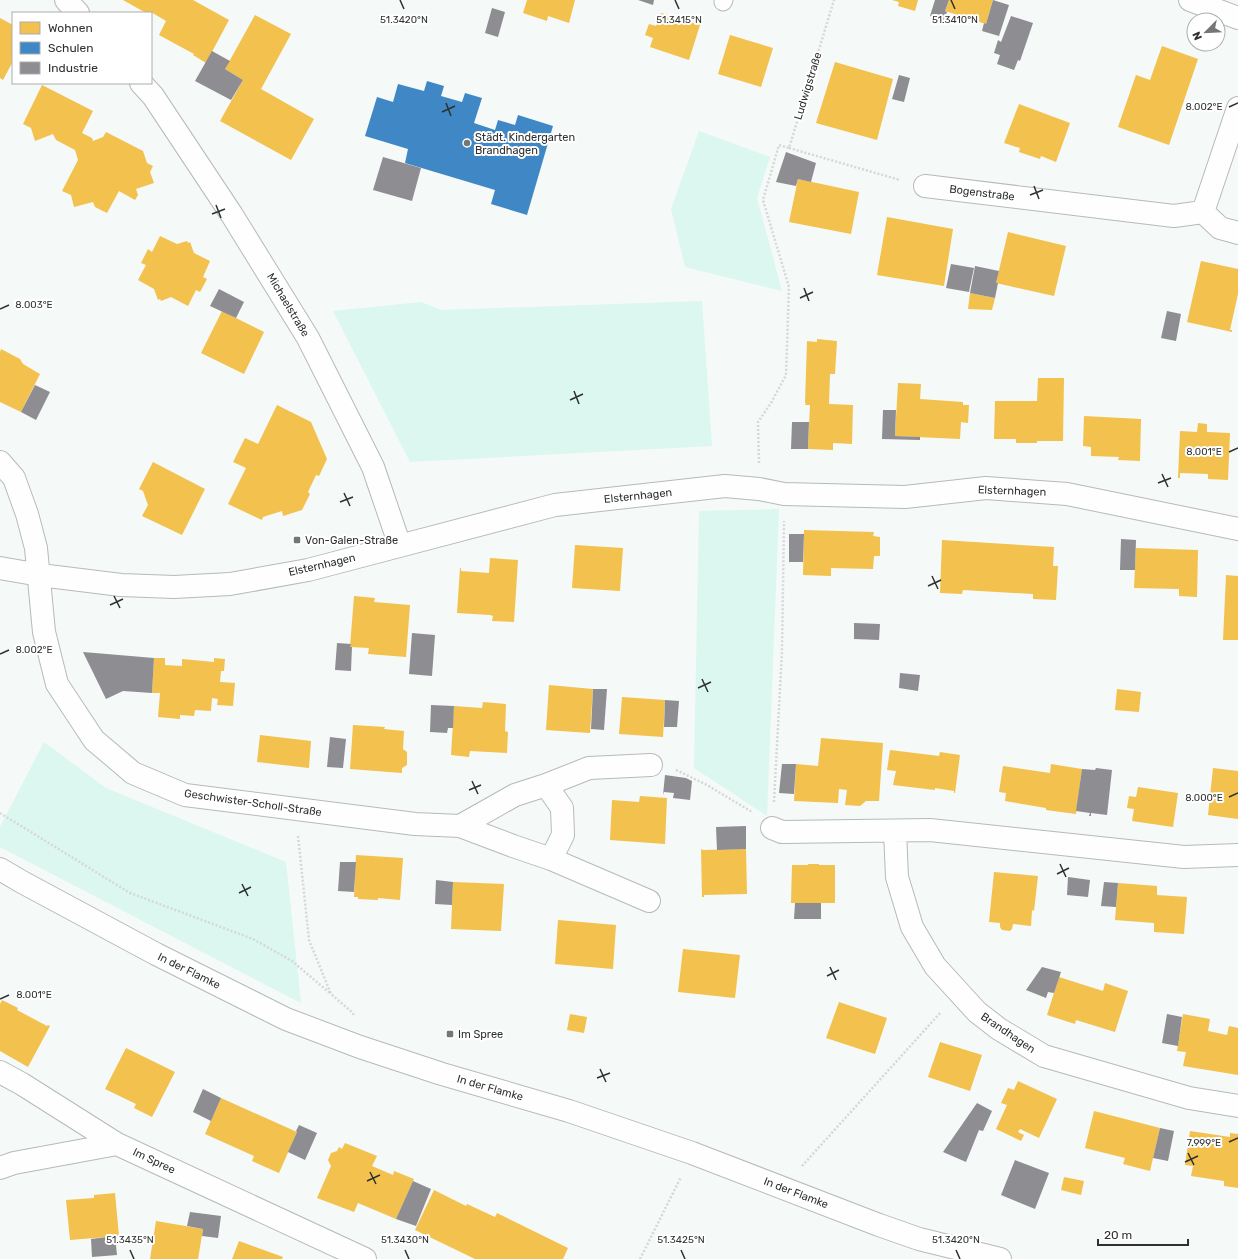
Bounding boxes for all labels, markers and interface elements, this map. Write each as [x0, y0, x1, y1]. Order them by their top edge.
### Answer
legend [12, 12, 152, 84]
north arrow [1186, 12, 1226, 52]
text: 51.3420°N [380, 14, 428, 26]
text: 51.3415°N [656, 14, 702, 26]
text: 51.3410°N [932, 14, 978, 26]
text: Wohnen [48, 21, 93, 35]
text: N [1190, 30, 1205, 42]
text: Schulen [48, 41, 94, 55]
street label: Ludwigstraße [792, 51, 824, 121]
text: Industrie [48, 61, 98, 75]
text: 8.002°E [1185, 101, 1223, 113]
place label: Städt. Kindergarten Brandhagen [475, 131, 575, 157]
marker: Städt. Kindergarten Brandhagen [462, 138, 472, 148]
street label: Bogenstraße [949, 183, 1015, 203]
street label: Michaelstraße [264, 271, 312, 339]
text: 8.003°E [15, 299, 53, 311]
text: 8.001°E [1186, 446, 1222, 458]
street label: Elsternhagen [978, 483, 1046, 499]
street label: Elsternhagen [603, 486, 673, 506]
place label: Von-Galen-Straße [305, 534, 398, 547]
marker: Von-Galen-Straße [292, 535, 302, 545]
street label: Elsternhagen [287, 551, 357, 579]
text: 8.002°E [15, 644, 53, 656]
street label: Geschwister-Scholl-Straße [183, 787, 323, 819]
text: 8.000°E [1185, 792, 1223, 804]
street label: In der Flamke [155, 950, 223, 992]
text: 8.001°E [16, 989, 52, 1001]
street label: Brandhagen [978, 1010, 1038, 1056]
place label: Im Spree [458, 1028, 503, 1041]
marker: Im Spree [445, 1029, 455, 1039]
street label: In der Flamke [455, 1072, 525, 1104]
text: 7.999°E [1187, 1137, 1221, 1149]
street label: Im Spree [131, 1146, 177, 1176]
street label: In der Flamke [762, 1175, 830, 1211]
scale bar [1098, 1221, 1188, 1247]
text: 20 m [1104, 1228, 1132, 1242]
text: 51.3435°N [106, 1234, 154, 1246]
text: 51.3430°N [381, 1234, 429, 1246]
text: 51.3425°N [657, 1234, 705, 1246]
text: 51.3420°N [932, 1234, 980, 1246]

